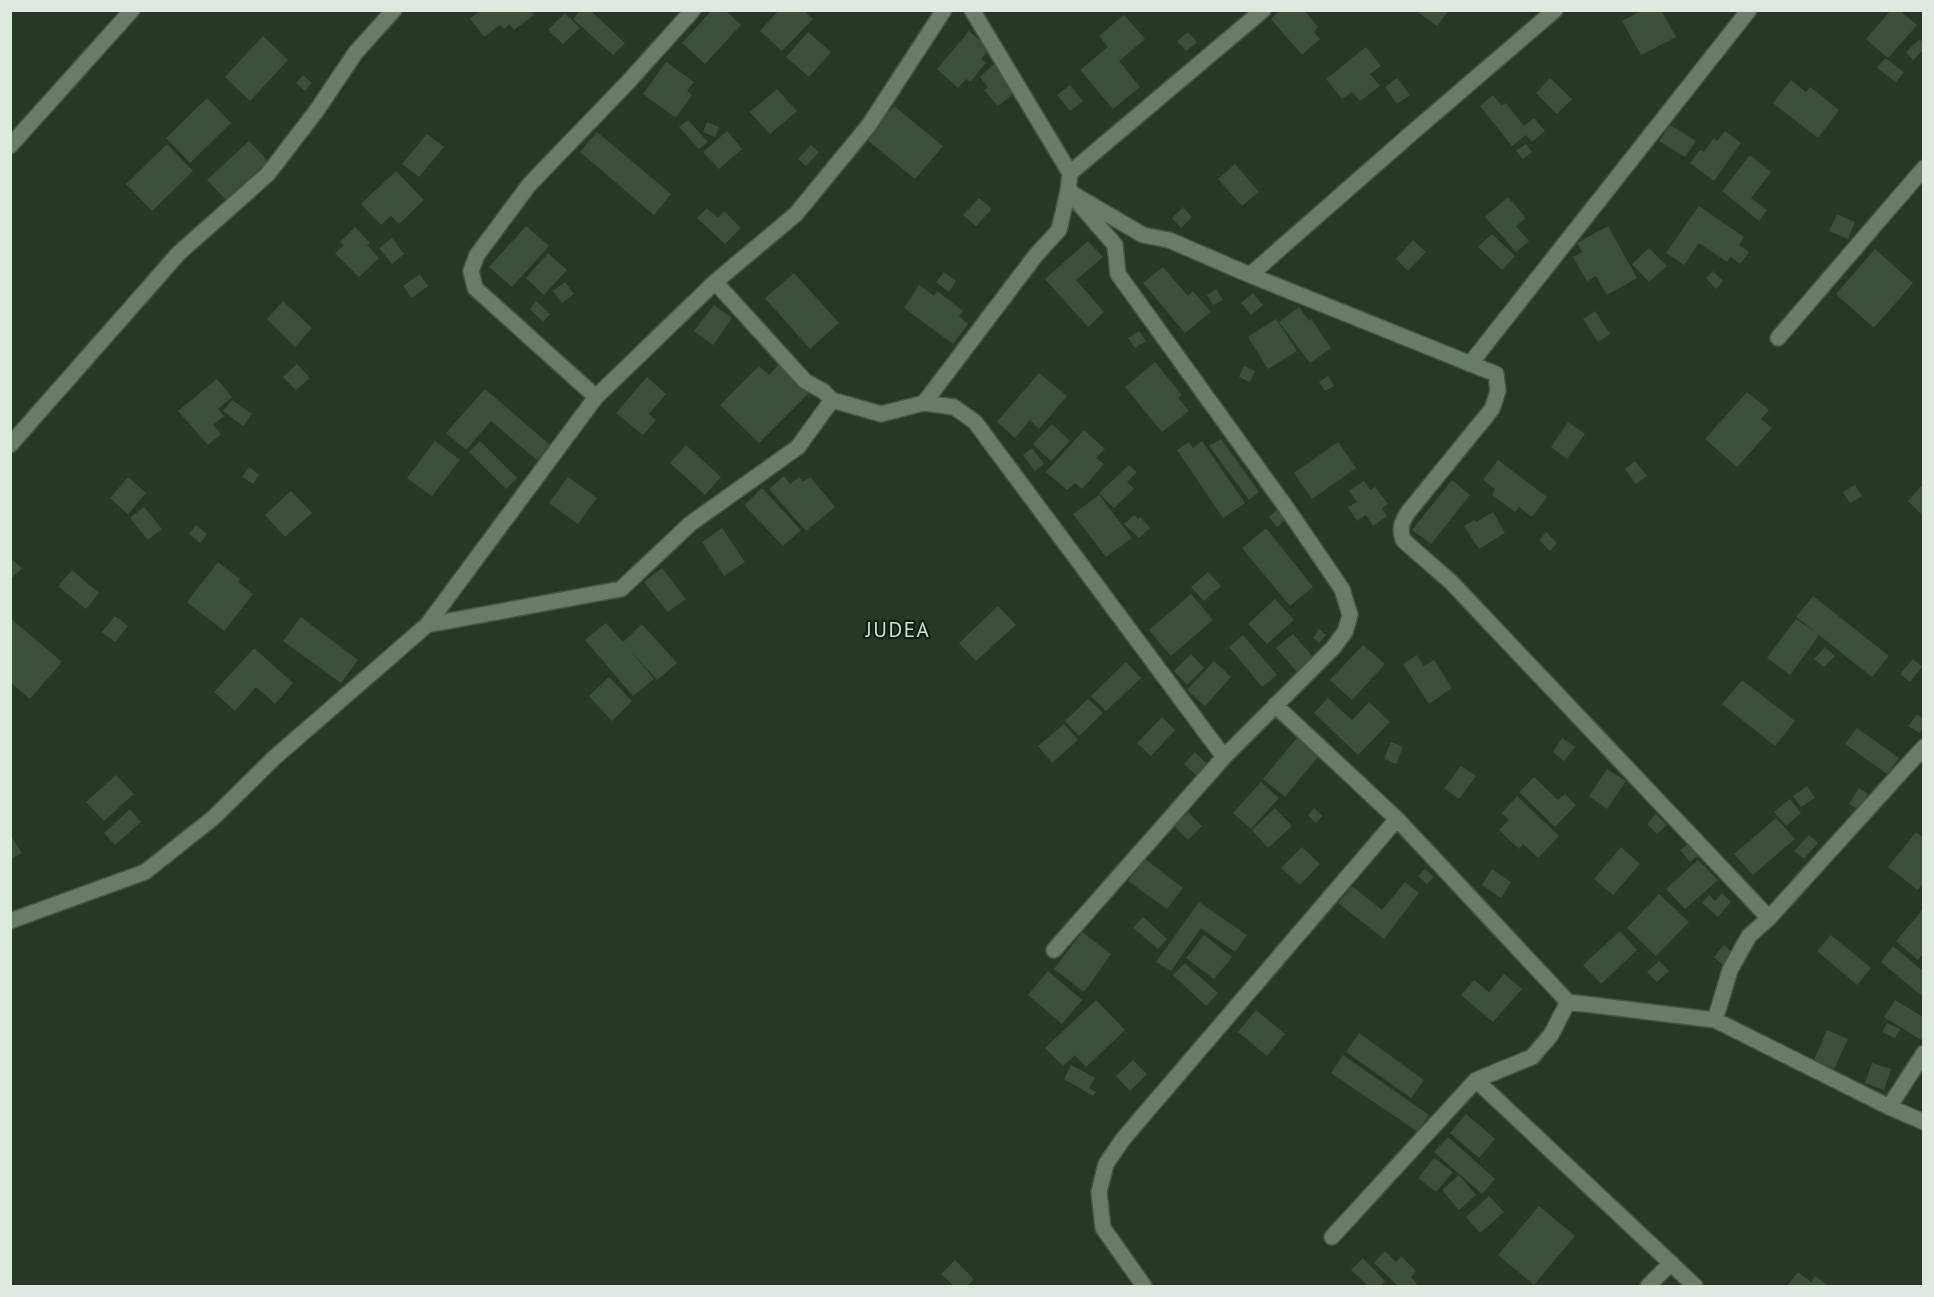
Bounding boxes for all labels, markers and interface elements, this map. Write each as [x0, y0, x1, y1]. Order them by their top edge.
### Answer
district label: JUDEA [865, 616, 930, 643]

